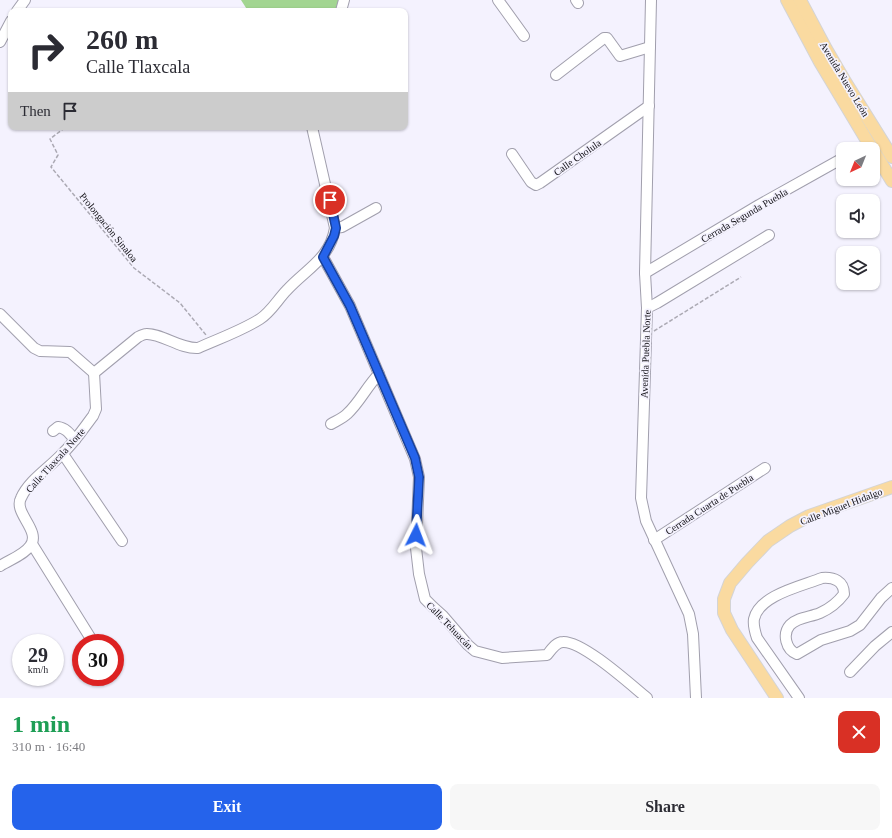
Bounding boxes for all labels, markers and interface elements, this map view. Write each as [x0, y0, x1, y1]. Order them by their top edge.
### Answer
icon: right [20, 24, 72, 76]
text: 260 m [86, 24, 158, 55]
street label: Avenida Nuevo León [818, 40, 871, 119]
text: Calle Tlaxcala [86, 57, 190, 77]
icon: arrive [59, 100, 81, 122]
text: Then [20, 103, 51, 119]
street label: Calle Cholula [551, 137, 604, 178]
north arrow [836, 142, 880, 186]
map controls [836, 142, 880, 290]
pin [313, 183, 347, 217]
street label: Cerrada Segunda Puebla [699, 186, 790, 245]
icon: arrive [319, 189, 341, 211]
street label: Prolongación Sinaloa [77, 191, 140, 265]
button: sound [836, 194, 880, 238]
button: layers [836, 246, 880, 290]
street label: Avenida Puebla Norte [638, 309, 653, 398]
street label: Calle Tlaxcala Norte [23, 425, 88, 495]
street label: Cerrada Cuarta de Puebla [663, 472, 756, 537]
street label: Calle Miguel Hidalgo [798, 486, 884, 527]
position arrow [395, 514, 437, 556]
street label: Calle Tehuacán [424, 599, 475, 651]
speed limit sign: 30 [72, 634, 124, 686]
text: 29 [28, 644, 48, 666]
text: km/h [28, 664, 48, 675]
text: 1 min [12, 711, 70, 737]
button: close [838, 711, 880, 753]
text: 310 m · 16:40 [12, 739, 85, 754]
button: Exit [12, 784, 442, 830]
button: Share [450, 784, 880, 830]

